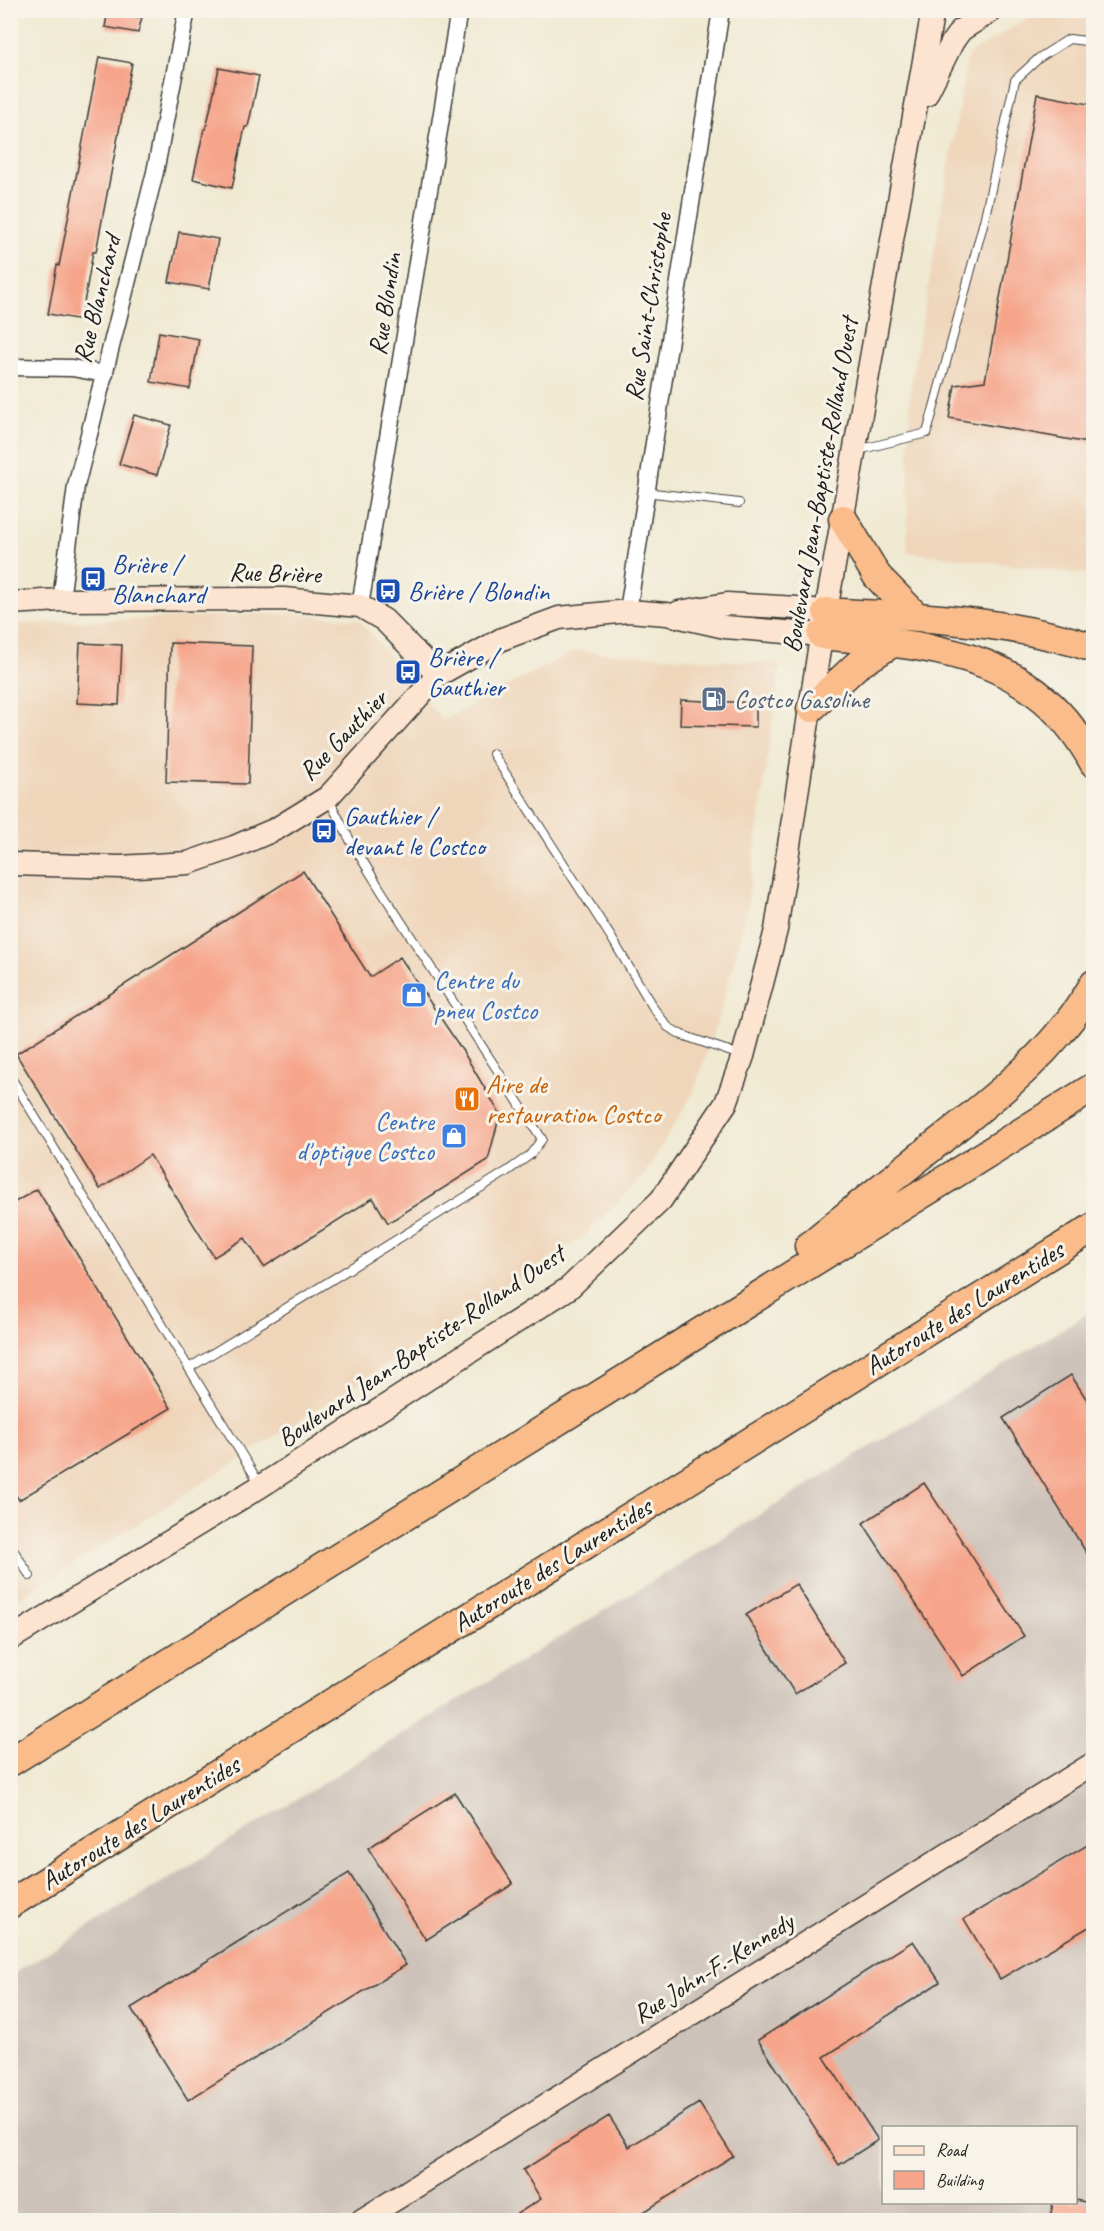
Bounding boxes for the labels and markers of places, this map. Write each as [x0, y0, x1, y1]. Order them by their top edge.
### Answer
place label: Brière / Blanchard [112, 548, 209, 611]
bus stop icon: Brière / Blanchard [78, 564, 108, 594]
place label: Brière / Blondin [408, 575, 550, 608]
bus stop icon: Brière / Blondin [373, 576, 403, 606]
place label: Brière / Gauthier [428, 641, 507, 704]
bus stop icon: Brière / Gauthier [393, 657, 423, 687]
place label: Costco Gasoline [734, 683, 870, 716]
fuel station icon: Costco Gasoline [699, 684, 729, 714]
place label: Gauthier / devant le Costco [344, 800, 487, 863]
bus stop icon: Gauthier / devant le Costco [309, 816, 339, 846]
place label: Centre du pneu Costco [434, 964, 539, 1027]
shop icon: Centre du pneu Costco [399, 980, 429, 1010]
place label: Aire de restauration Costco [486, 1068, 663, 1131]
restaurant icon: Aire de restauration Costco [452, 1084, 482, 1114]
place label: Centre d'optique Costco [296, 1105, 436, 1168]
shop icon: Centre d'optique Costco [439, 1121, 469, 1151]

